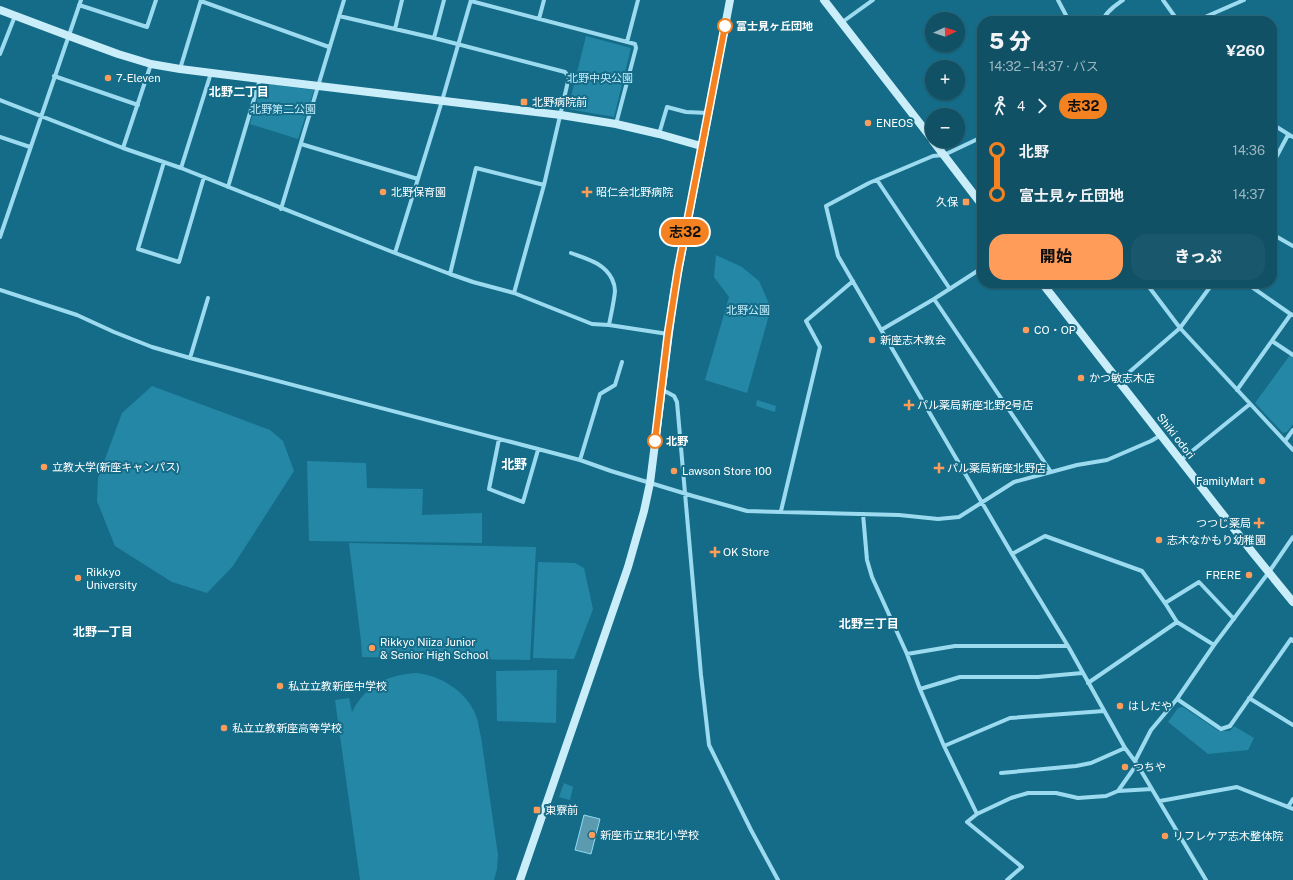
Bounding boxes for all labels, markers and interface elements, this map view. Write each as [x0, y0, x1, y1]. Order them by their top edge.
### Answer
north arrow [925, 12, 965, 52]
map controls [925, 12, 965, 148]
marker: 富士見ヶ丘団地 [717, 18, 733, 34]
place label: 富士見ヶ丘団地 [736, 20, 813, 32]
text: 5 分 [989, 28, 1031, 54]
text: ¥260 [1226, 42, 1265, 59]
text: 14:32 – 14:37 · バス [989, 59, 1099, 74]
button: + [925, 60, 965, 100]
place label: 7-Eleven [116, 72, 161, 84]
park label: 北野中央公園 [567, 72, 633, 84]
marker: 7-Eleven [103, 73, 113, 83]
district label: 北野二丁目 [209, 85, 269, 99]
icon: walk [989, 95, 1011, 117]
icon: forward [1031, 95, 1053, 117]
place label: 北野病院前 [532, 96, 587, 108]
marker: 北野病院前 [519, 97, 529, 107]
text: 志32 [1067, 98, 1099, 114]
text: 4 [1017, 99, 1025, 114]
park label: 北野第二公園 [250, 103, 316, 115]
button: − [925, 108, 965, 148]
place label: ENEOS [876, 117, 913, 129]
marker: ENEOS [863, 118, 873, 128]
text: 北野 [1019, 143, 1049, 160]
text: 14:36 [1232, 143, 1265, 158]
place label: 北野保育園 [391, 186, 446, 198]
marker: 昭仁会北野病院 [581, 186, 593, 198]
place label: 昭仁会北野病院 [596, 186, 673, 198]
marker: 北野保育園 [378, 187, 388, 197]
text: 富士見ヶ丘団地 [1019, 187, 1124, 204]
text: 14:37 [1233, 187, 1265, 202]
place label: 久保 [936, 196, 959, 208]
marker: 久保 [961, 197, 971, 207]
line badge: 志32 [662, 219, 708, 245]
text: 志32 [669, 224, 701, 240]
button: 開始 [989, 234, 1123, 280]
button: きっぷ [1131, 234, 1265, 280]
park label: 北野公園 [726, 304, 770, 316]
place label: CO・OP [1034, 324, 1076, 336]
marker: CO・OP [1021, 325, 1031, 335]
place label: 新座志木教会 [880, 334, 946, 346]
marker: 新座志木教会 [867, 335, 877, 345]
place label: かつ敏志木店 [1089, 372, 1155, 384]
marker: かつ敏志木店 [1076, 373, 1086, 383]
place label: パル薬局新座北野2号店 [917, 399, 1034, 411]
marker: パル薬局新座北野2号店 [904, 400, 914, 410]
street label: Shiki odori [1155, 411, 1197, 461]
marker: 北野 [647, 433, 663, 449]
place label: 北野 [666, 435, 689, 447]
district label: 北野 [501, 457, 527, 472]
place label: 立教大学(新座キャンパス) [52, 461, 180, 473]
marker: 立教大学(新座キャンパス) [39, 462, 49, 472]
place label: パル薬局新座北野店 [947, 462, 1046, 474]
marker: パル薬局新座北野店 [934, 463, 944, 473]
place label: Lawson Store 100 [682, 465, 772, 477]
marker: Lawson Store 100 [669, 466, 679, 476]
place label: FamilyMart [1196, 475, 1254, 487]
marker: FamilyMart [1257, 476, 1267, 486]
place label: つつじ薬局 [1196, 517, 1251, 529]
marker: つつじ薬局 [1254, 518, 1264, 528]
place label: 志木なかもり幼稚園 [1167, 534, 1266, 546]
marker: 志木なかもり幼稚園 [1154, 535, 1164, 545]
place label: OK Store [723, 546, 769, 558]
marker: OK Store [710, 547, 720, 557]
place label: Rikkyo University [86, 566, 137, 591]
place label: FRERE [1206, 569, 1241, 581]
marker: FRERE [1244, 570, 1254, 580]
marker: Rikkyo University [73, 573, 83, 583]
district label: 北野三丁目 [839, 617, 899, 631]
district label: 北野一丁目 [73, 625, 133, 639]
place label: Rikkyo Niiza Junior & Senior High School [380, 636, 489, 661]
marker: Rikkyo Niiza Junior & Senior High School [367, 643, 377, 653]
place label: 私立立教新座中学校 [288, 680, 387, 692]
marker: 私立立教新座中学校 [275, 681, 285, 691]
place label: はしだや [1128, 700, 1172, 712]
marker: はしだや [1115, 701, 1125, 711]
place label: 私立立教新座高等学校 [232, 722, 342, 734]
marker: 私立立教新座高等学校 [219, 723, 229, 733]
place label: つちや [1133, 761, 1166, 773]
marker: つちや [1120, 762, 1130, 772]
place label: 東寮前 [545, 804, 578, 816]
marker: 東寮前 [532, 805, 542, 815]
place label: 新座市立東北小学校 [600, 829, 699, 841]
marker: 新座市立東北小学校 [587, 830, 597, 840]
place label: リフレケア志木整体院 [1173, 830, 1283, 842]
marker: リフレケア志木整体院 [1160, 831, 1170, 841]

